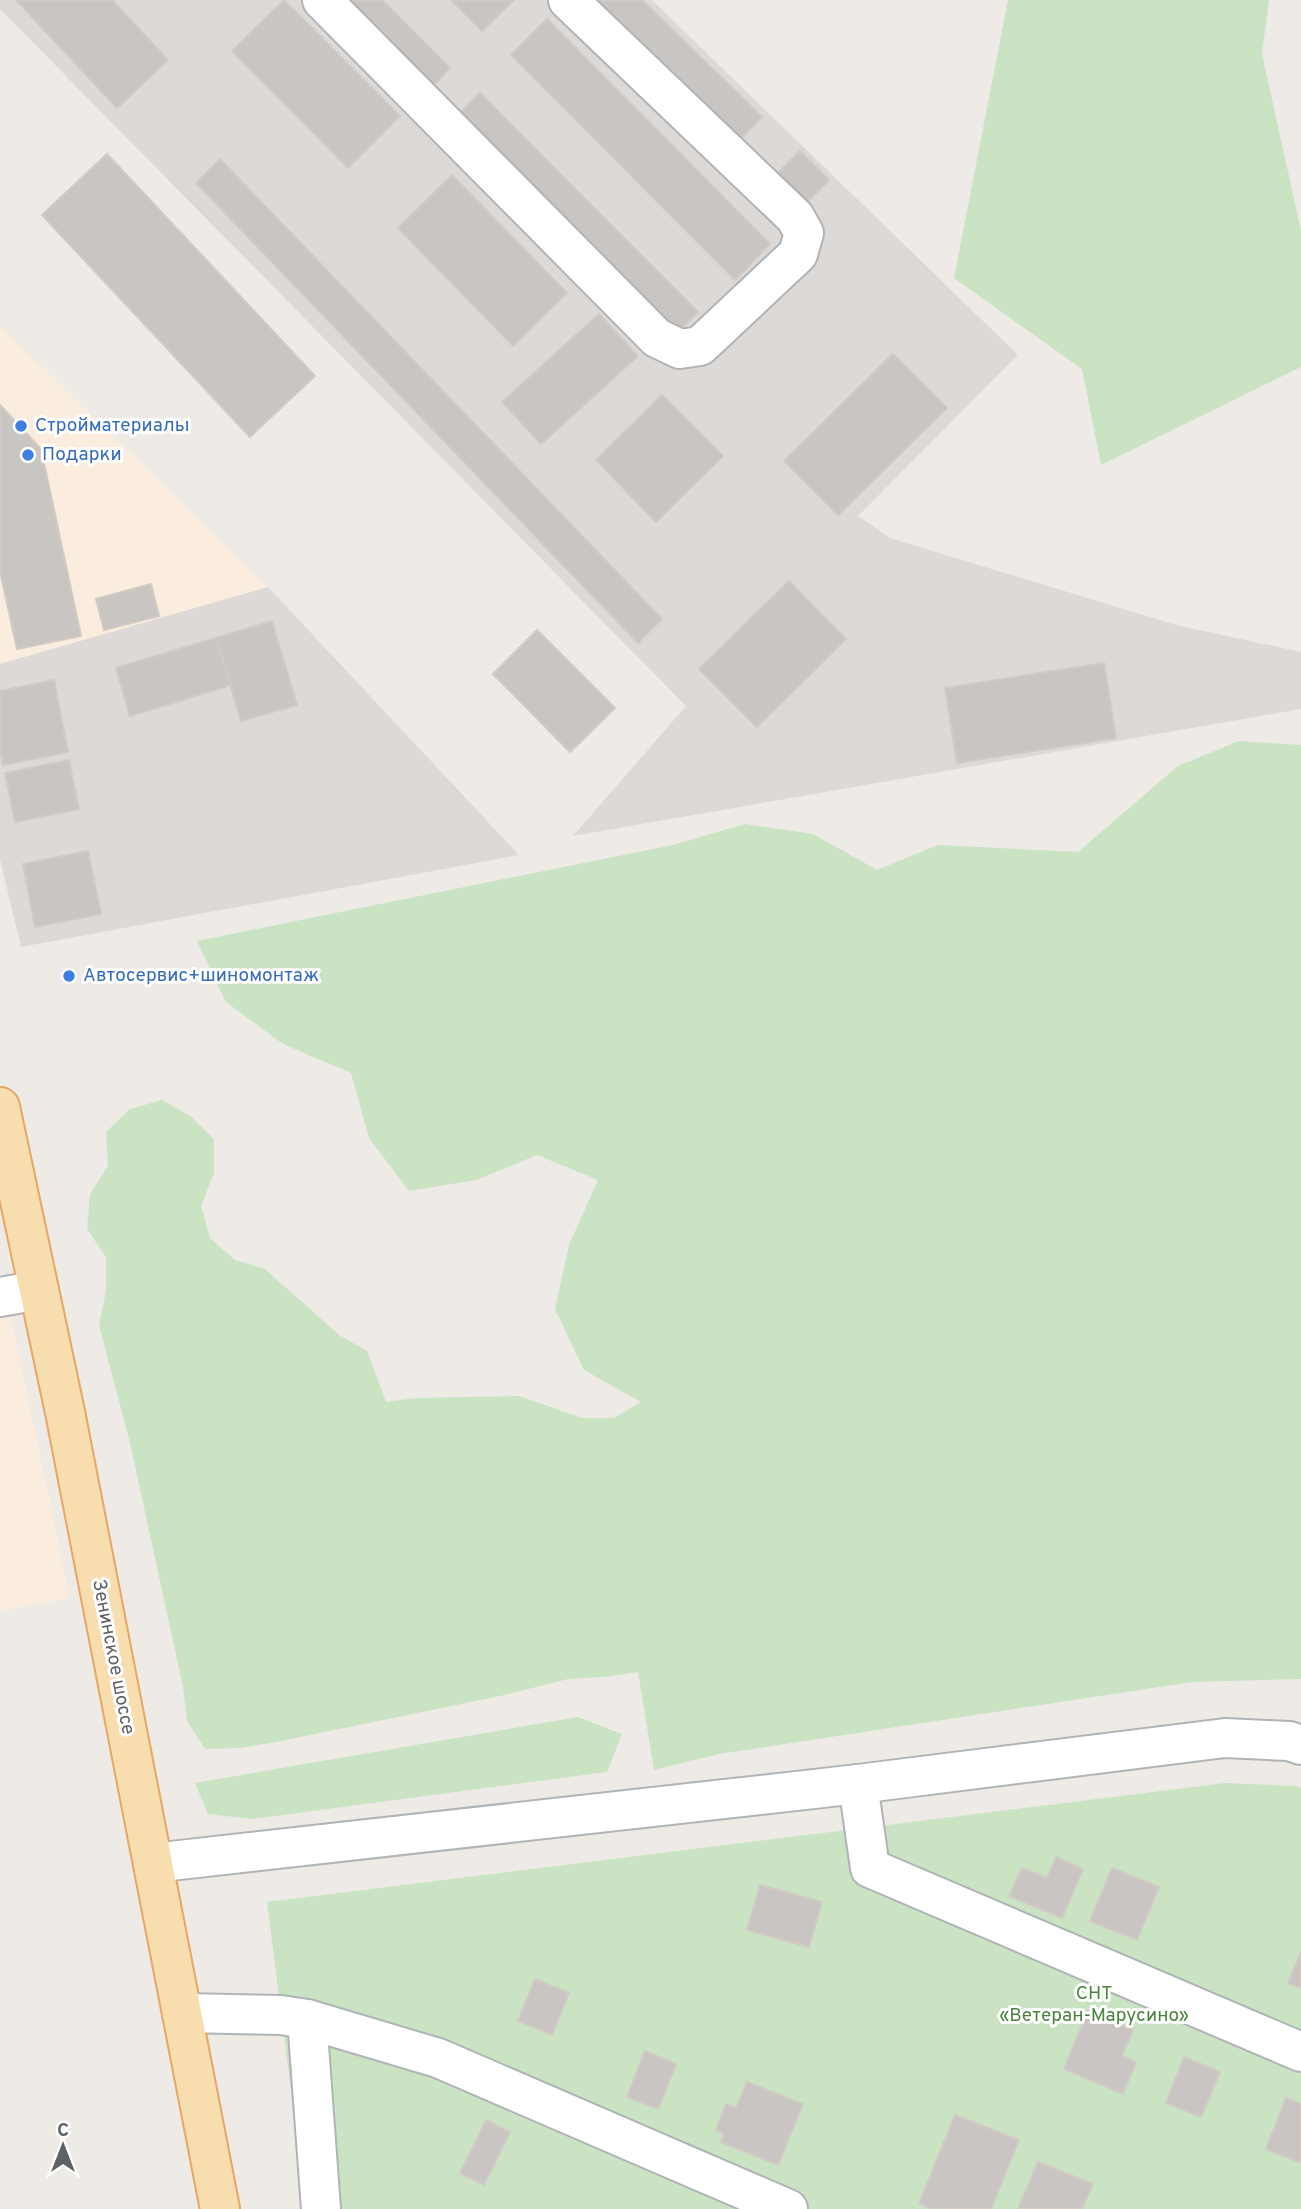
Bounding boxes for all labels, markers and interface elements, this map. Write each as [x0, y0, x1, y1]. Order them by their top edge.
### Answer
place label: Стройматериалы [35, 414, 189, 438]
marker: Стройматериалы [13, 418, 29, 434]
place label: Подарки [42, 443, 122, 467]
marker: Подарки [20, 447, 36, 463]
place label: Автосервис+шиномонтаж [83, 964, 319, 988]
marker: Автосервис+шиномонтаж [61, 968, 77, 984]
street label: Зенинское шоссе [86, 1577, 140, 1737]
park label: СНТ «Ветеран-Марусино» [999, 1982, 1189, 2028]
north arrow [28, 2111, 98, 2181]
text: С [57, 2119, 69, 2143]

